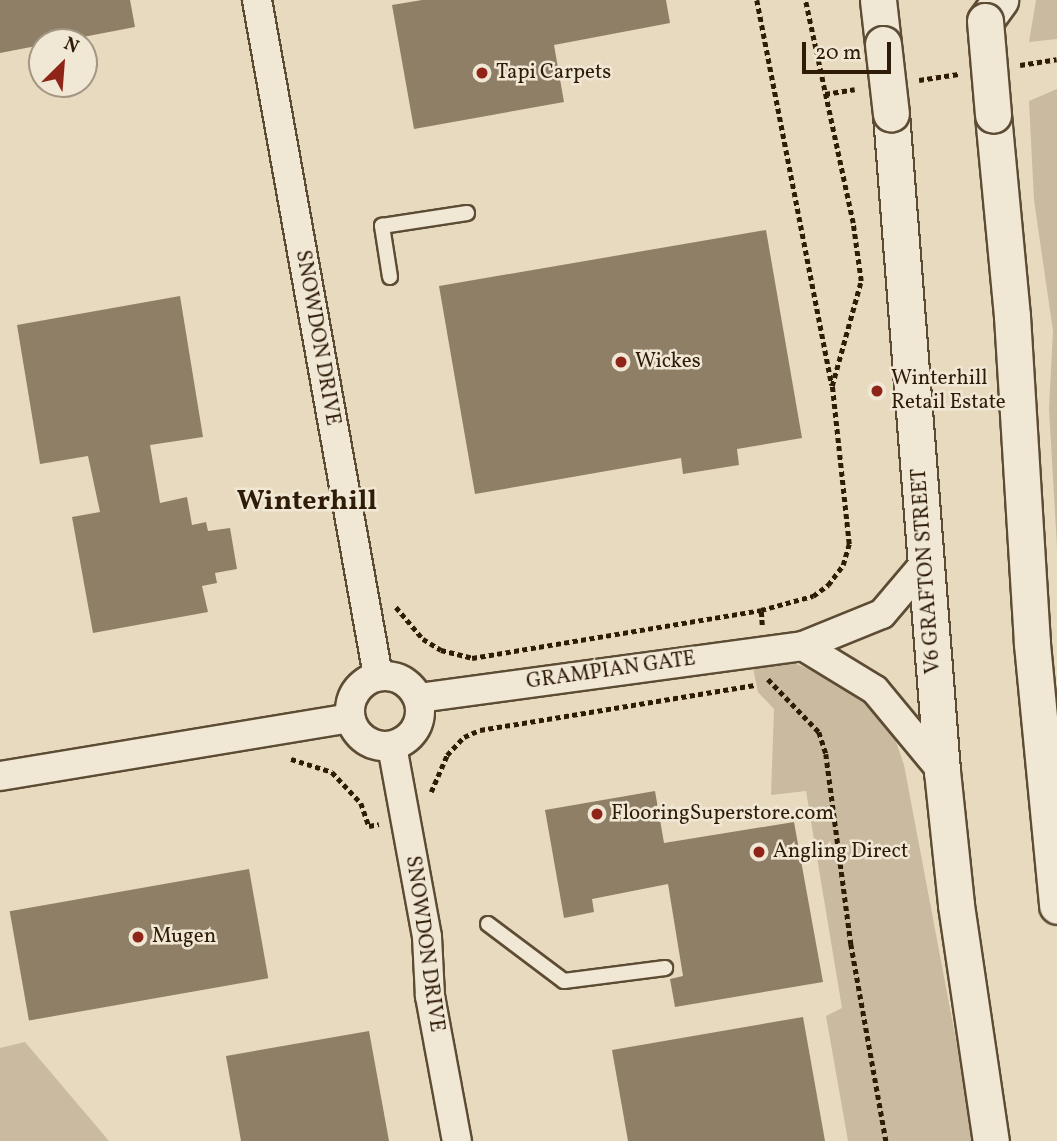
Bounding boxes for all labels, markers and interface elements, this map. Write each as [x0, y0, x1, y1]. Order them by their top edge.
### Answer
north arrow [28, 28, 98, 98]
scale bar [805, 28, 894, 72]
text: N [59, 31, 83, 60]
text: 20 m [815, 39, 861, 68]
place label: Tapi Carpets [496, 60, 611, 86]
marker: Tapi Carpets [474, 65, 490, 81]
street label: SNOWDON DRIVE [289, 248, 345, 428]
place label: Wickes [635, 349, 701, 375]
marker: Wickes [613, 354, 629, 370]
place label: Winterhill Retail Estate [891, 366, 1006, 416]
marker: Winterhill Retail Estate [869, 383, 885, 399]
street label: V6 GRAFTON STREET [907, 467, 947, 675]
district label: Winterhill [237, 485, 377, 519]
street label: GRAMPIAN GATE [525, 647, 697, 695]
place label: FlooringSuperstore.com [611, 801, 834, 827]
marker: FlooringSuperstore.com [589, 806, 605, 822]
place label: Angling Direct [773, 839, 908, 865]
marker: Angling Direct [751, 844, 767, 860]
street label: SNOWDON DRIVE [399, 854, 449, 1034]
place label: Mugen [152, 924, 216, 950]
marker: Mugen [130, 929, 146, 945]

